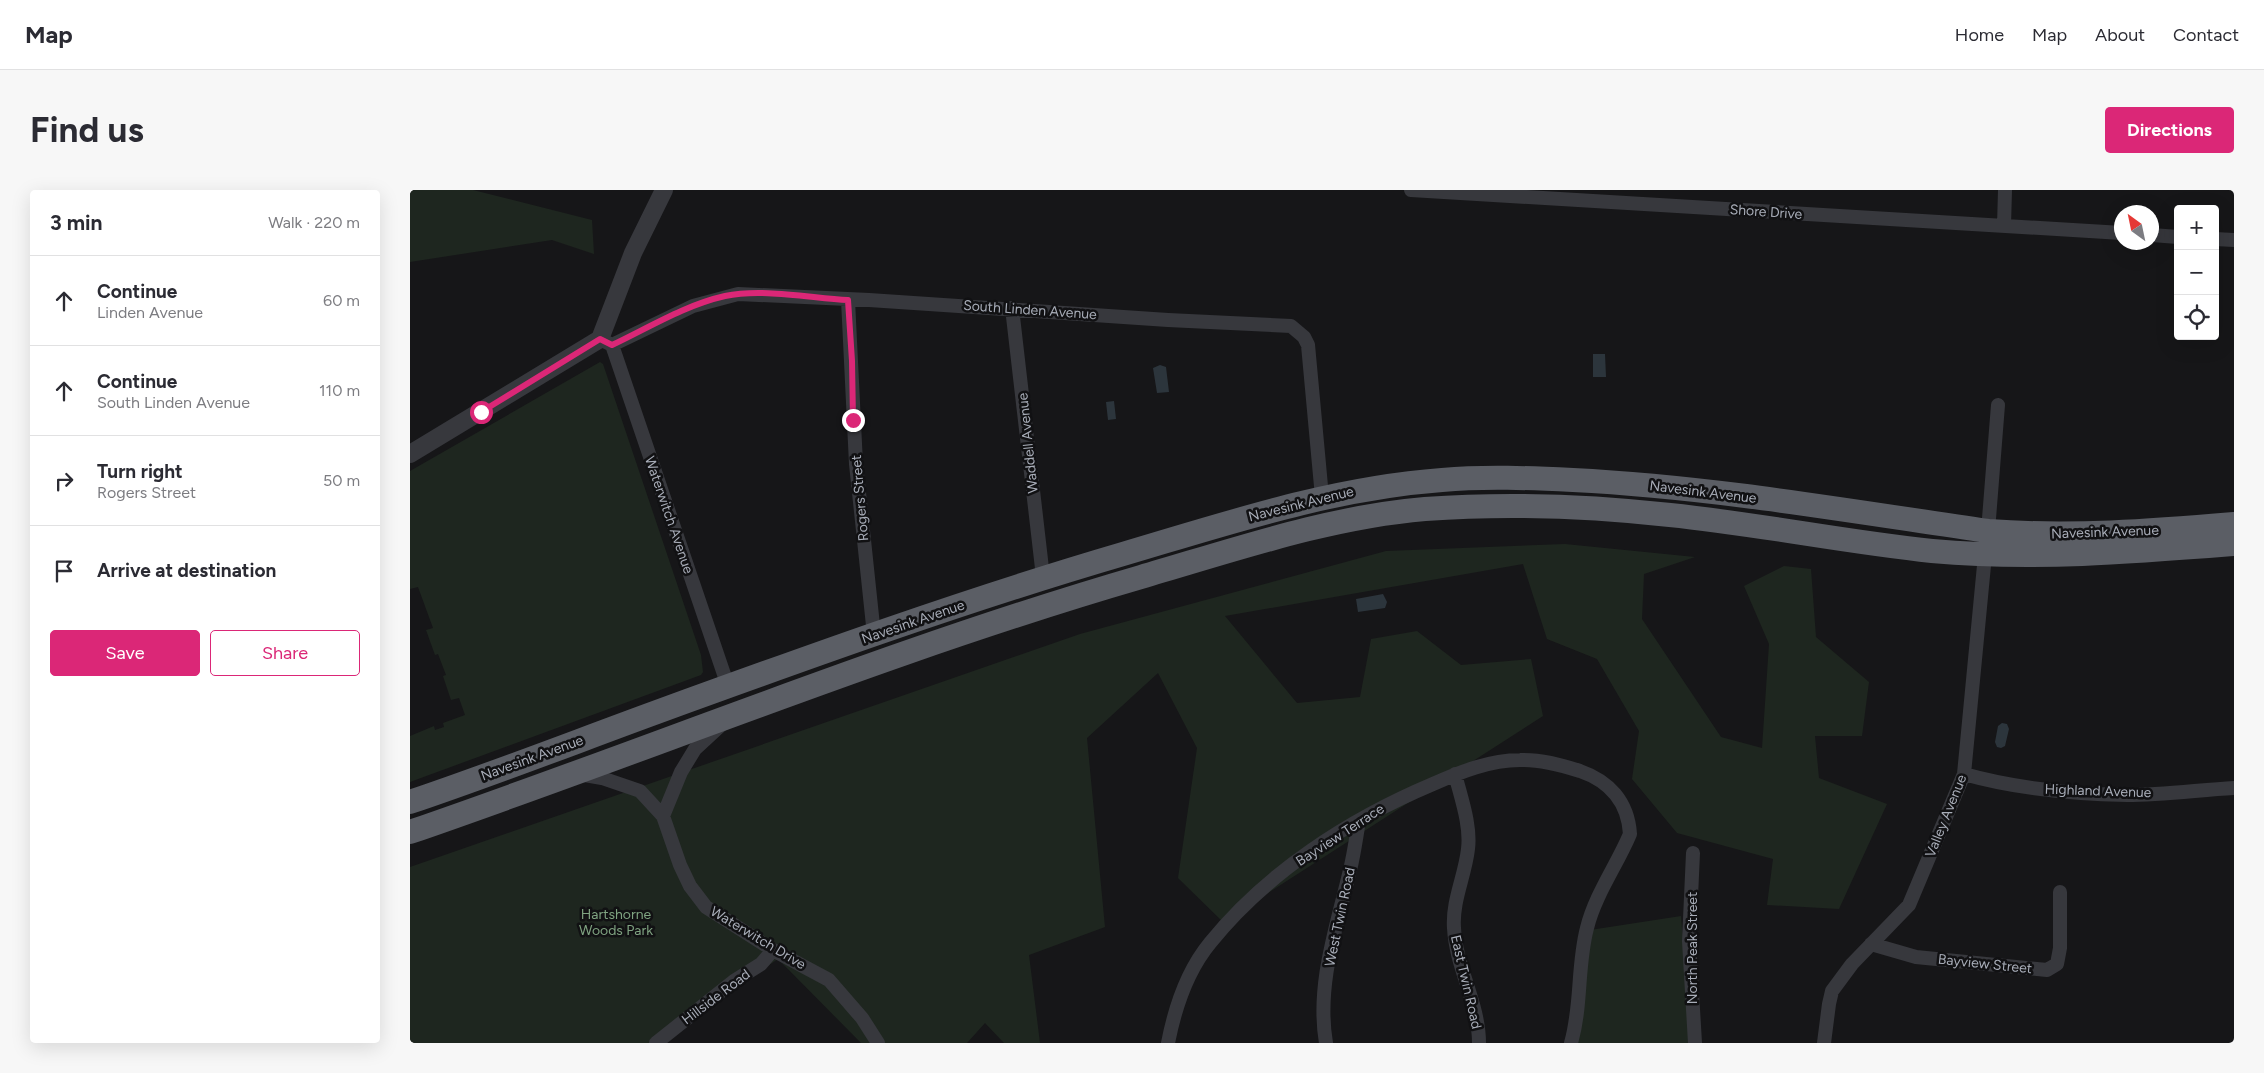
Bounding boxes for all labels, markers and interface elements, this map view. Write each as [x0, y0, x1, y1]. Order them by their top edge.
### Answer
text: Map [25, 20, 73, 49]
text: Home [1955, 24, 2004, 46]
text: Map [2032, 24, 2067, 46]
text: About [2095, 24, 2145, 46]
text: Contact [2173, 24, 2239, 46]
button: Directions [2105, 107, 2234, 153]
text: Find us [30, 109, 144, 151]
street label: Shore Drive [1729, 201, 1803, 223]
north arrow [2114, 205, 2159, 250]
map controls [2174, 205, 2219, 340]
button: + [2174, 205, 2219, 250]
text: 3 min [50, 210, 102, 235]
text: Walk · 220 m [268, 213, 360, 232]
button: − [2174, 250, 2219, 295]
text: Continue [97, 280, 177, 303]
icon: ahead [50, 287, 78, 315]
text: 60 m [323, 291, 360, 310]
button: locate [2174, 295, 2219, 340]
street label: South Linden Avenue [963, 297, 1098, 323]
text: Linden Avenue [97, 303, 203, 322]
text: Continue [97, 370, 177, 393]
icon: ahead [50, 377, 78, 405]
text: 110 m [319, 381, 360, 400]
street label: Waddell Avenue [1014, 392, 1042, 494]
text: South Linden Avenue [97, 393, 250, 412]
route start [470, 401, 493, 424]
route end [842, 409, 865, 432]
street label: Waterwitch Avenue [641, 454, 697, 576]
street label: Rogers Street [848, 454, 872, 542]
text: Turn right [97, 460, 183, 483]
icon: right [50, 467, 78, 495]
text: 50 m [323, 471, 360, 490]
street label: Navesink Avenue [1648, 477, 1758, 507]
text: Rogers Street [97, 483, 196, 502]
street label: Navesink Avenue [1247, 483, 1356, 525]
street label: Navesink Avenue [2051, 522, 2160, 542]
icon: arrive [50, 557, 78, 585]
text: Arrive at destination [97, 559, 276, 582]
street label: Navesink Avenue [859, 596, 967, 648]
button: Save [50, 630, 200, 676]
button: Share [210, 630, 360, 676]
street label: Navesink Avenue [478, 731, 586, 784]
street label: Valley Avenue [1922, 772, 1971, 860]
street label: Highland Avenue [2044, 781, 2152, 801]
street label: Bayview Terrace [1293, 800, 1388, 870]
street label: West Twin Road [1321, 866, 1359, 968]
street label: North Peak Street [1684, 892, 1701, 1004]
street label: Waterwitch Drive [707, 903, 809, 973]
park label: Hartshorne Woods Park [579, 906, 653, 939]
street label: East Twin Road [1447, 933, 1485, 1031]
street label: Bayview Street [1937, 951, 2033, 977]
street label: Hillside Road [678, 966, 754, 1028]

